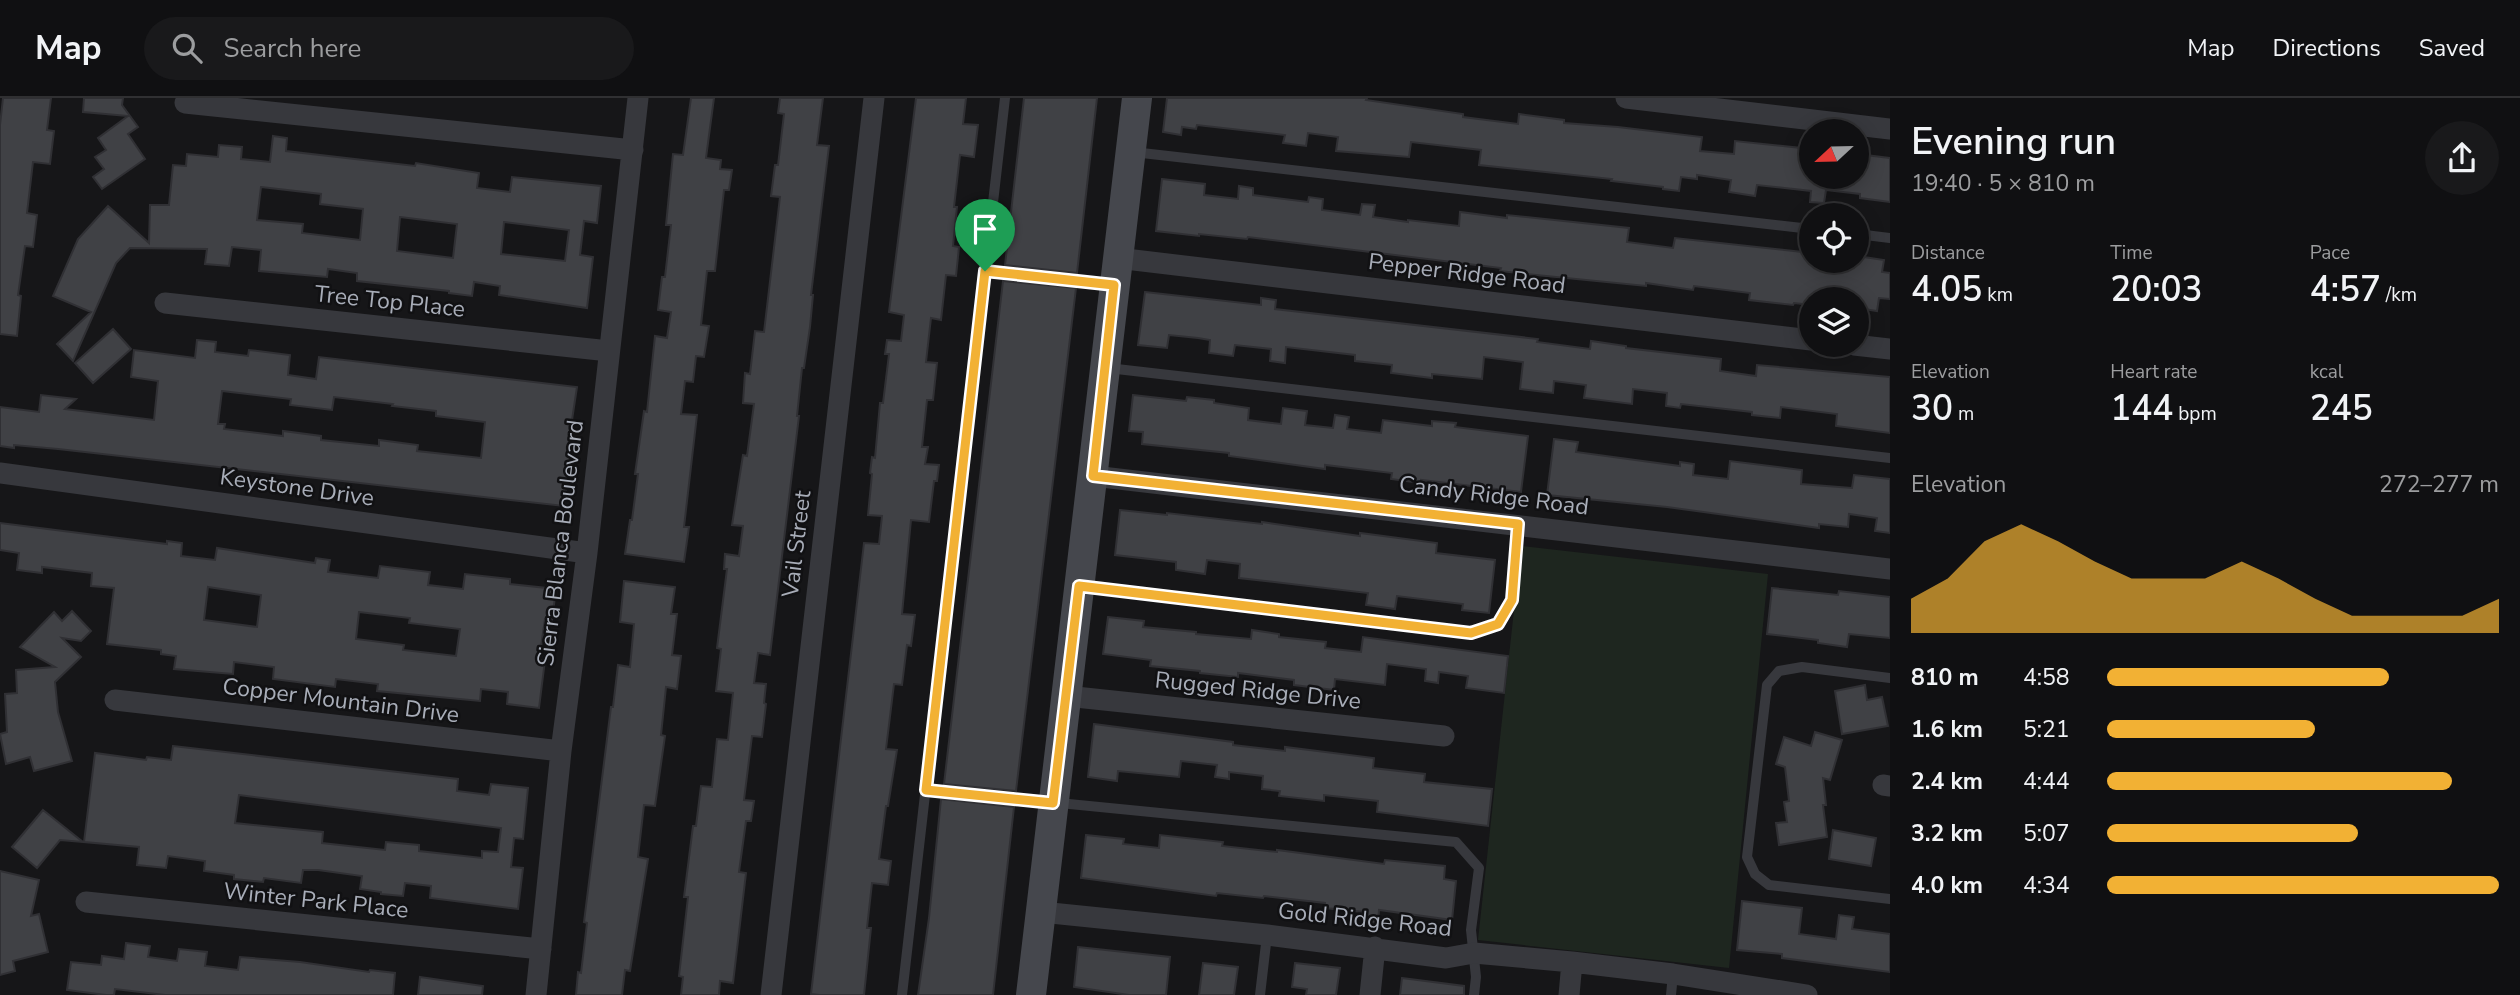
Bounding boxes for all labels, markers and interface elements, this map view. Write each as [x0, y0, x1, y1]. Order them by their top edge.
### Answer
search box [144, 17, 634, 80]
text: Map [35, 26, 102, 71]
icon: search [168, 29, 206, 67]
text: Search here [224, 31, 361, 66]
text: Map [2187, 32, 2234, 64]
text: Directions [2272, 32, 2381, 64]
text: Saved [2419, 32, 2485, 64]
text: Evening run [1911, 116, 2116, 167]
north arrow [1799, 119, 1869, 189]
map controls [1799, 119, 1869, 357]
button: share [2425, 121, 2499, 195]
text: 19:40 · 5 × 810 m [1911, 168, 2095, 199]
pin [955, 199, 1015, 271]
button: locate [1799, 203, 1869, 273]
icon: arrive [966, 210, 1004, 248]
text: Distance [1911, 240, 1985, 266]
text: Time [2110, 240, 2153, 266]
text: Pace [2310, 240, 2350, 266]
street label: Pepper Ridge Road [1366, 246, 1567, 301]
text: 4.05 [1911, 266, 1982, 313]
text: 20:03 [2110, 266, 2203, 313]
text: 4:57 [2310, 266, 2381, 313]
street label: Tree Top Place [313, 278, 467, 325]
text: km [1982, 282, 2013, 308]
text: /km [2381, 282, 2417, 308]
button: layers [1799, 287, 1869, 357]
text: Elevation [1911, 359, 1990, 385]
text: Heart rate [2110, 359, 2197, 385]
text: kcal [2310, 359, 2343, 385]
text: 30 [1911, 385, 1953, 432]
text: 144 [2110, 385, 2173, 432]
text: 245 [2310, 385, 2373, 432]
text: m [1953, 401, 1974, 427]
text: bpm [2173, 401, 2217, 427]
street label: Sierra Blanca Boulevard [530, 418, 591, 668]
street label: Keystone Drive [218, 461, 376, 514]
street label: Candy Ridge Road [1397, 468, 1591, 523]
text: Elevation [1911, 469, 2006, 500]
text: 272–277 m [2379, 469, 2499, 500]
street label: Vail Street [774, 488, 819, 600]
text: 810 m [1911, 662, 1979, 693]
text: 4:58 [2023, 662, 2070, 693]
street label: Rugged Ridge Drive [1153, 664, 1363, 717]
street label: Copper Mountain Drive [221, 671, 461, 730]
text: 1.6 km [1911, 714, 1983, 745]
text: 5:21 [2023, 714, 2070, 745]
text: 2.4 km [1911, 766, 1983, 797]
text: 4:44 [2023, 766, 2070, 797]
text: 3.2 km [1911, 818, 1983, 849]
text: 5:07 [2023, 818, 2070, 849]
text: 4.0 km [1911, 870, 1983, 901]
text: 4:34 [2023, 870, 2070, 901]
street label: Winter Park Place [222, 875, 410, 926]
street label: Gold Ridge Road [1276, 895, 1453, 944]

